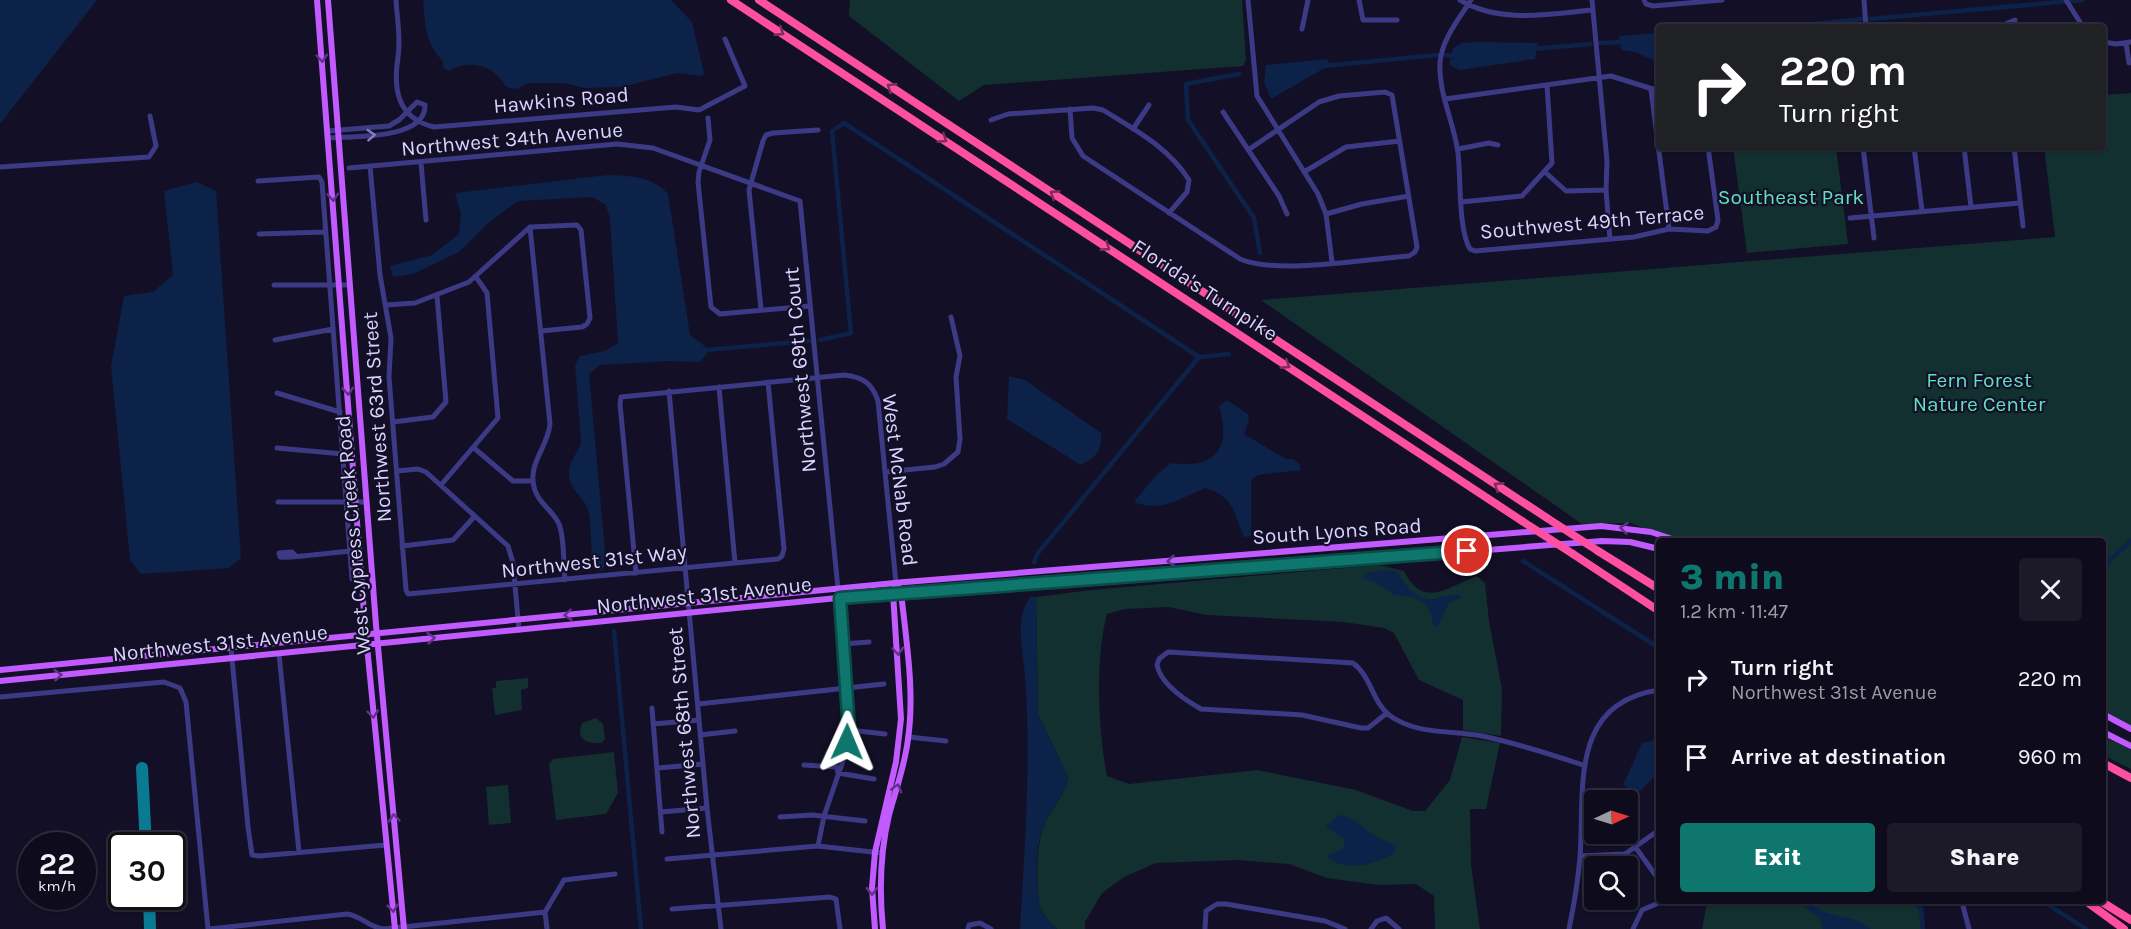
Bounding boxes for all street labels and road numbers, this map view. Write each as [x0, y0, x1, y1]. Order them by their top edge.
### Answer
street label: Hawkins Road [492, 82, 630, 118]
street label: Northwest 34th Avenue [400, 117, 624, 161]
street label: Southwest 49th Terrace [1479, 200, 1705, 244]
street label: Florida's Turnpike [1128, 234, 1282, 346]
street label: Northwest 69th Court [779, 266, 821, 474]
street label: Northwest 63rd Street [358, 311, 396, 523]
street label: West McNab Road [878, 393, 922, 567]
street label: West Cypress Creek Road [331, 414, 375, 656]
street label: South Lyons Road [1251, 513, 1423, 549]
street label: Northwest 31st Way [500, 539, 688, 583]
street label: Northwest 31st Avenue [595, 572, 813, 618]
street label: Northwest 31st Avenue [111, 620, 329, 666]
street label: Northwest 68th Street [663, 626, 705, 840]

